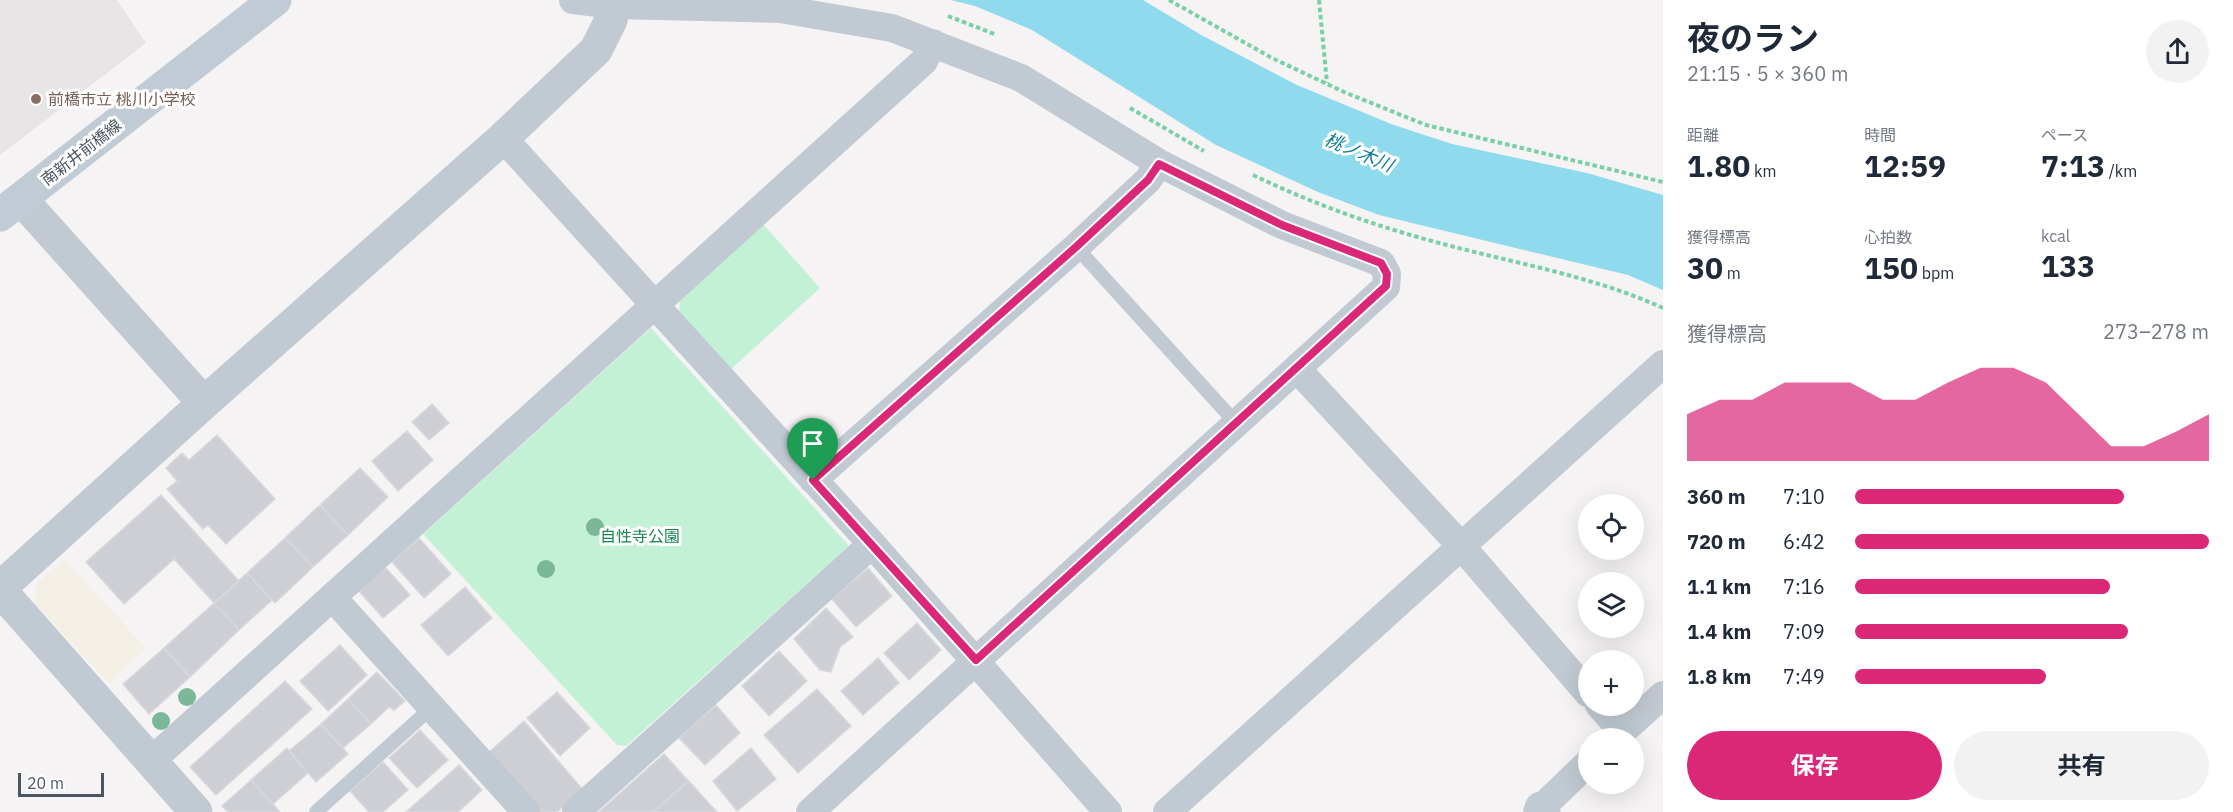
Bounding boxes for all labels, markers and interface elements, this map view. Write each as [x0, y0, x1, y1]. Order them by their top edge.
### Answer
text: 夜のラン [1687, 16, 1819, 59]
button: share [2146, 20, 2209, 83]
text: 21:15 · 5 × 360 m [1687, 60, 1848, 87]
place label: 前橋市立 桃川小学校 [48, 89, 196, 109]
marker: 前橋市立 桃川小学校 [29, 92, 43, 106]
street label: 南新井前橋線 [37, 115, 125, 189]
text: 距離 [1687, 125, 1719, 145]
text: 時間 [1864, 125, 1896, 145]
text: ペース [2041, 125, 2088, 145]
water label: 桃ノ木川 [1321, 127, 1398, 177]
text: 1.80 [1687, 146, 1750, 185]
text: 12:59 [1864, 146, 1946, 185]
text: 7:13 [2041, 146, 2105, 185]
text: km [1750, 161, 1777, 181]
text: /km [2105, 161, 2137, 181]
text: kcal [2041, 226, 2070, 246]
text: 獲得標高 [1687, 227, 1751, 247]
text: 心拍数 [1864, 227, 1912, 247]
text: 133 [2041, 246, 2095, 285]
text: 30 [1687, 248, 1723, 287]
text: 150 [1864, 248, 1918, 287]
text: m [1723, 263, 1741, 283]
text: bpm [1918, 263, 1954, 283]
text: 273–278 m [2103, 318, 2209, 345]
text: 獲得標高 [1687, 320, 1767, 347]
pin [787, 418, 838, 480]
icon: arrive [796, 427, 829, 460]
text: 360 m [1687, 483, 1746, 510]
text: 7:10 [1783, 483, 1825, 510]
map controls [1578, 494, 1644, 794]
button: locate [1578, 494, 1644, 560]
park label: 自性寺公園 [600, 526, 680, 546]
text: 720 m [1687, 528, 1746, 555]
text: 6:42 [1783, 528, 1825, 555]
button: layers [1578, 572, 1644, 638]
text: 1.1 km [1687, 573, 1751, 600]
text: 7:16 [1783, 573, 1825, 600]
text: 1.4 km [1687, 618, 1751, 645]
text: 7:09 [1783, 618, 1825, 645]
button: + [1578, 650, 1644, 716]
text: 1.8 km [1687, 663, 1751, 690]
text: 7:49 [1783, 663, 1825, 690]
button: − [1578, 728, 1644, 794]
button: 保存 [1687, 731, 1942, 800]
button: 共有 [1954, 731, 2209, 800]
scale bar [18, 770, 104, 798]
text: 20 m [27, 773, 64, 793]

